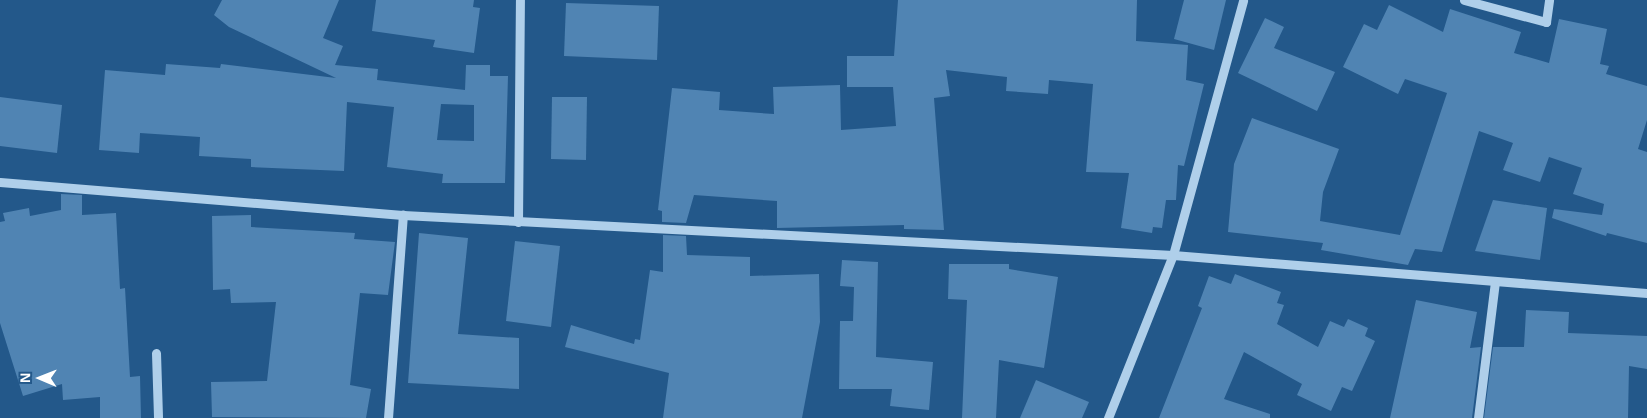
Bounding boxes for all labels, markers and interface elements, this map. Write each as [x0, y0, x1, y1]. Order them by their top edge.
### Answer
north arrow [15, 353, 65, 403]
text: N [17, 373, 33, 383]

